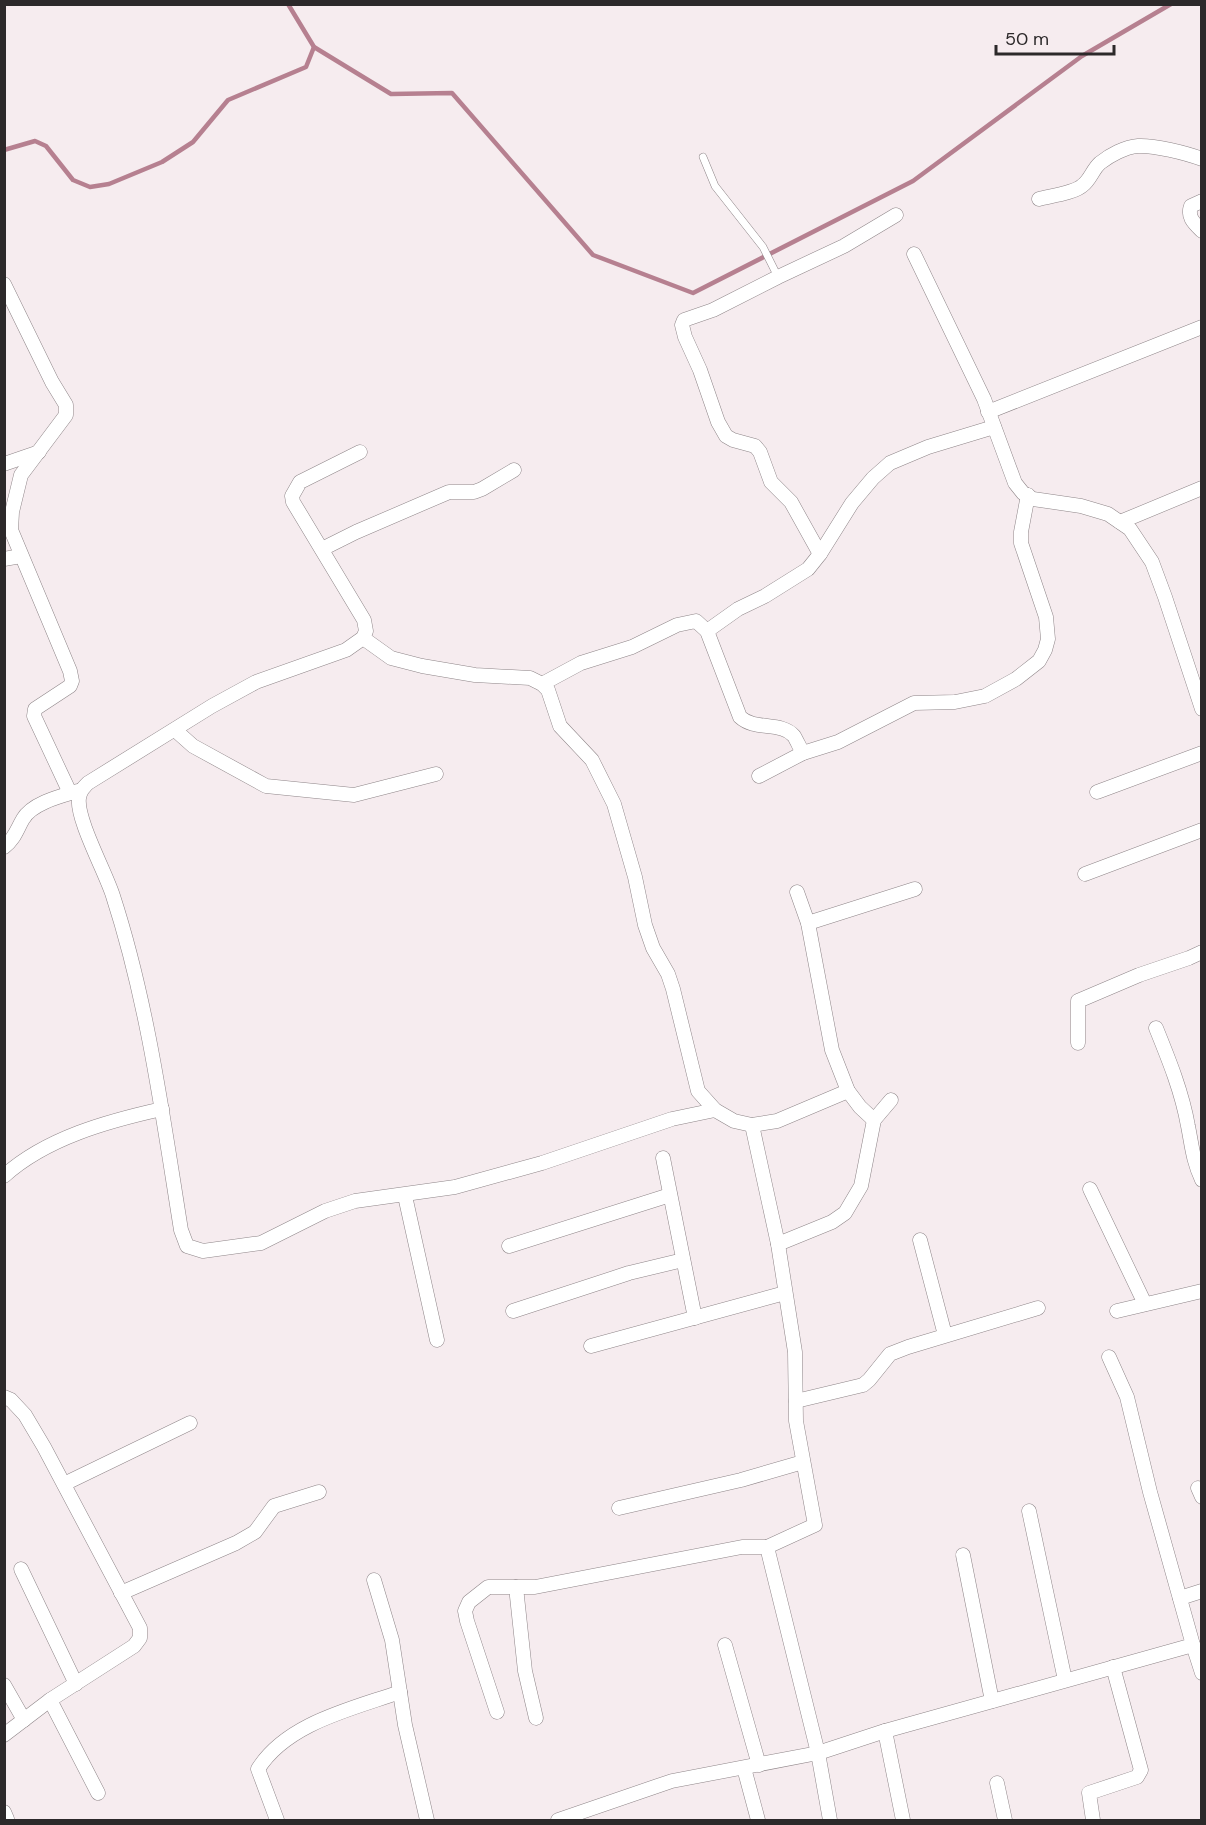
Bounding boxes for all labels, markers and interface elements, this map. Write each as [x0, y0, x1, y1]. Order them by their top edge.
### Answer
scale bar [996, 18, 1114, 56]
text: 50 m [1005, 27, 1049, 51]

